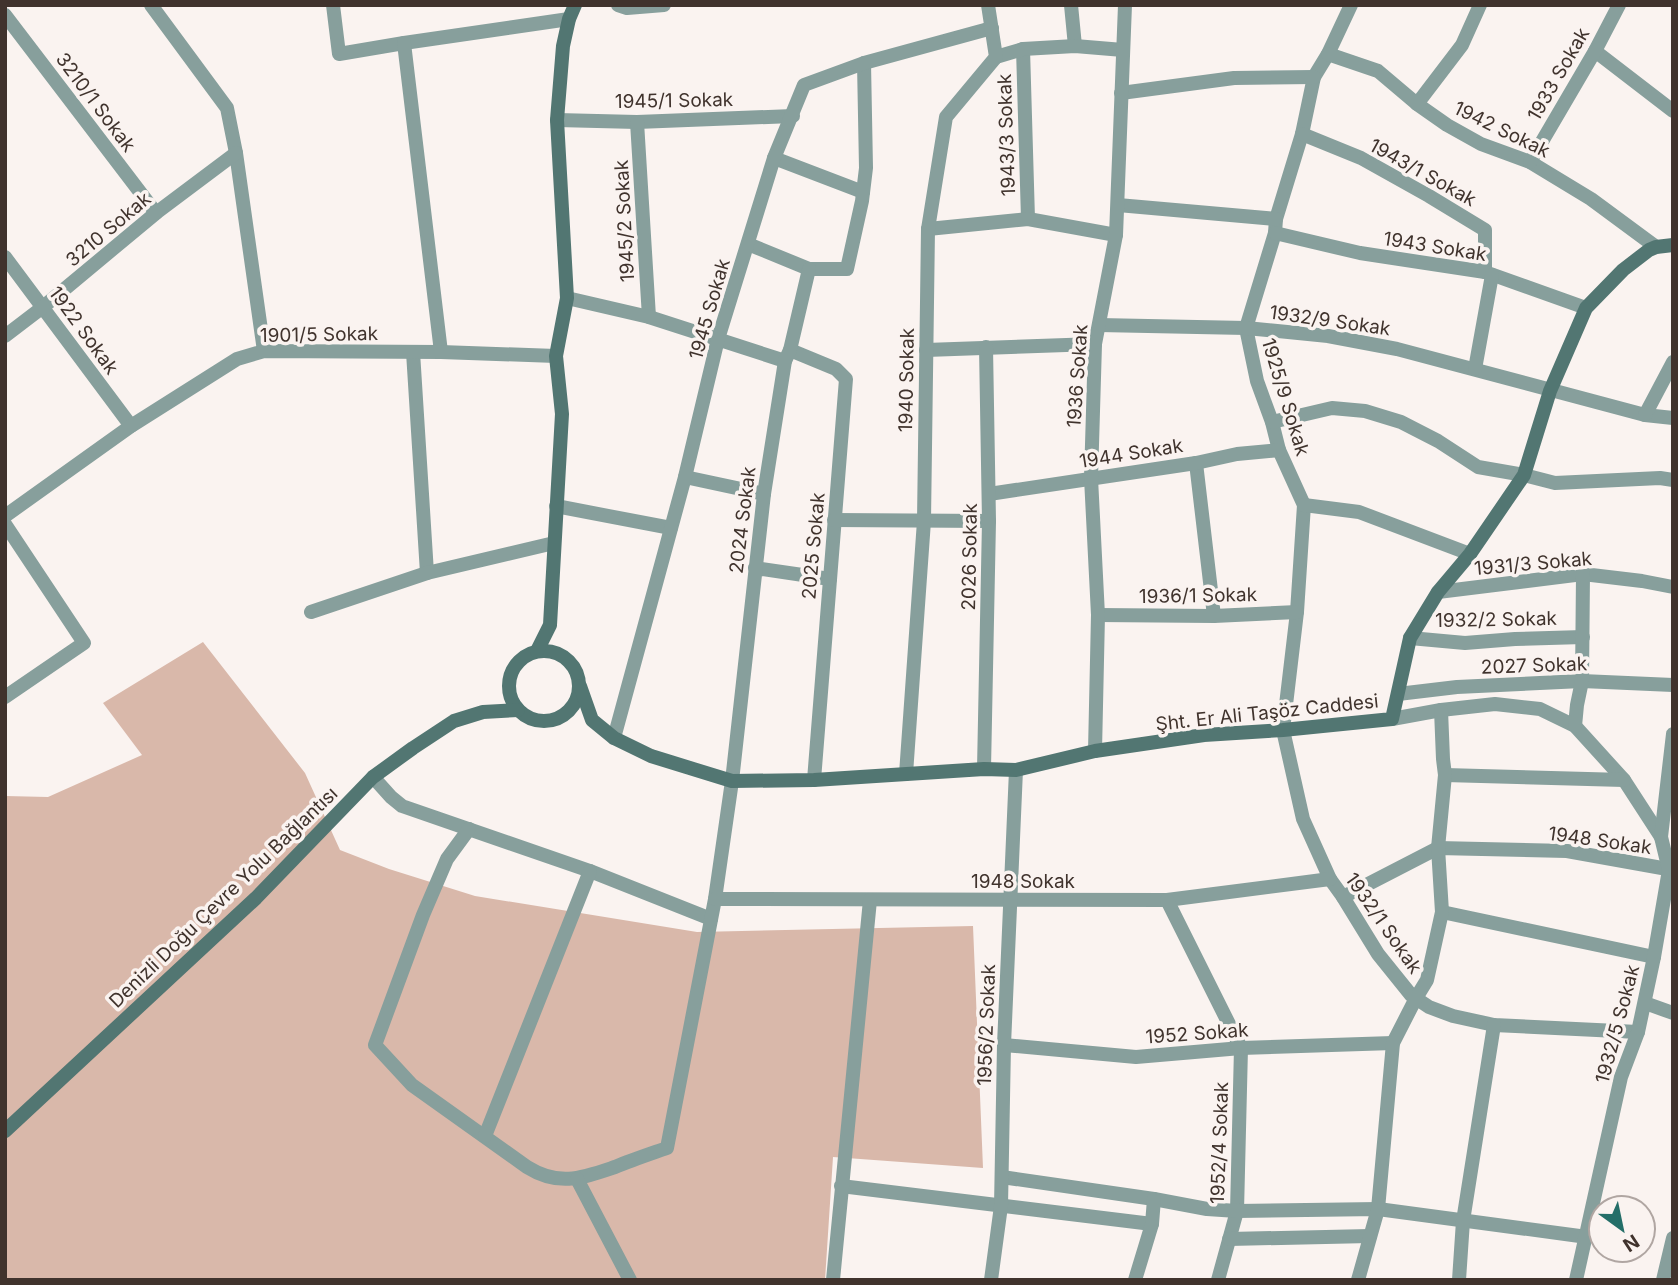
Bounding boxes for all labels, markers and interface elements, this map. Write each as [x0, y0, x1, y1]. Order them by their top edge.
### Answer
street label: 1933 Sokak [1523, 23, 1595, 125]
street label: 3210/1 Sokak [51, 48, 141, 157]
street label: 1943/3 Sokak [993, 73, 1020, 197]
street label: 1945/1 Sokak [615, 88, 734, 113]
street label: 1942 Sokak [1450, 96, 1554, 163]
street label: 1943/1 Sokak [1365, 134, 1481, 212]
street label: 1945/2 Sokak [610, 159, 639, 283]
street label: 3210 Sokak [61, 187, 156, 271]
street label: 1943 Sokak [1382, 227, 1489, 266]
street label: 1945 Sokak [684, 256, 735, 362]
street label: 1922 Sokak [44, 282, 124, 379]
street label: 1932/9 Sokak [1268, 301, 1392, 340]
street label: 1901/5 Sokak [260, 322, 379, 347]
street label: 1936 Sokak [1062, 323, 1093, 428]
street label: 1940 Sokak [894, 327, 919, 432]
street label: 1925/9 Sokak [1257, 336, 1314, 459]
street label: 1944 Sokak [1078, 434, 1185, 473]
street label: 2024 Sokak [725, 465, 761, 575]
street label: 2025 Sokak [797, 491, 830, 600]
street label: 2026 Sokak [957, 503, 982, 611]
street label: 1931/3 Sokak [1473, 547, 1593, 580]
street label: 1936/1 Sokak [1139, 583, 1258, 608]
street label: 1932/2 Sokak [1435, 607, 1558, 632]
street label: 2027 Sokak [1480, 652, 1588, 679]
street label: Şht. Er Ali Taşöz Caddesi [1154, 689, 1380, 736]
street label: Denizli Doğu Çevre Yolu Bağlantısı [104, 782, 342, 1013]
street label: 1948 Sokak [1547, 822, 1654, 859]
street label: 1932/1 Sokak [1340, 868, 1427, 979]
street label: 1948 Sokak [971, 870, 1076, 893]
street label: 1932/5 Sokak [1591, 962, 1644, 1086]
street label: 1956/2 Sokak [973, 963, 1000, 1086]
street label: 1952 Sokak [1145, 1018, 1250, 1049]
street label: 1952/4 Sokak [1206, 1081, 1233, 1204]
north arrow [1587, 1194, 1657, 1264]
text: N [1619, 1229, 1643, 1256]

